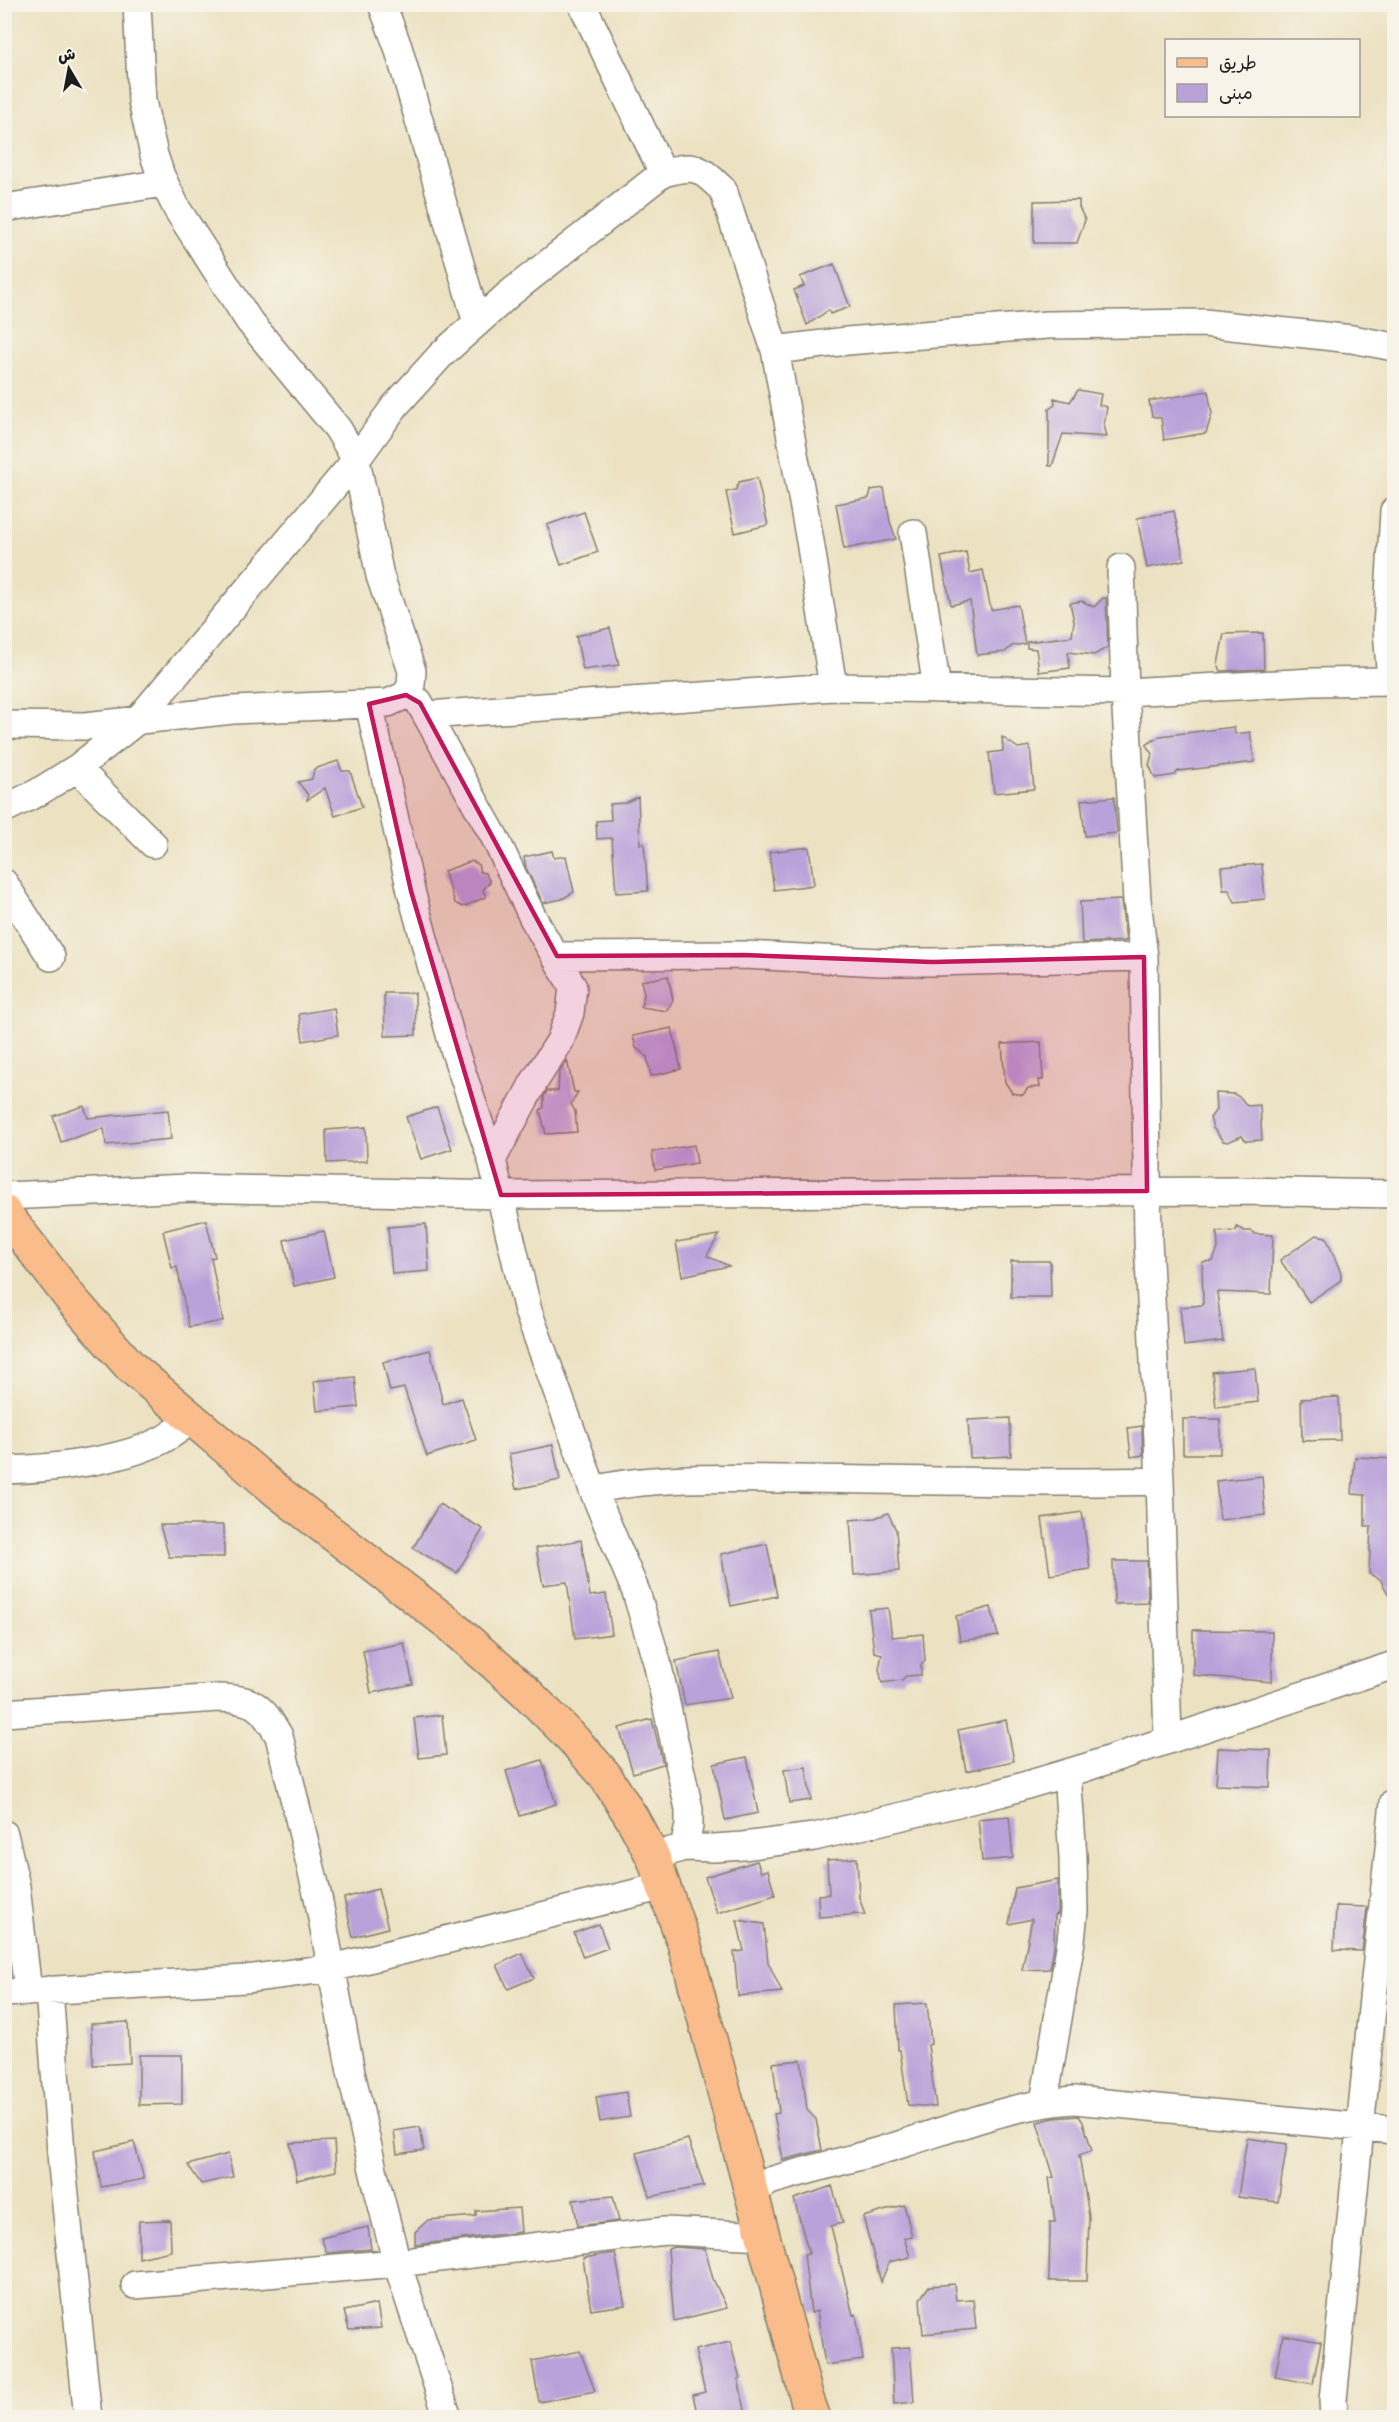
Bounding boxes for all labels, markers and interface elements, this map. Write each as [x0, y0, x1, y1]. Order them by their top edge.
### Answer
north arrow [39, 39, 99, 99]
legend [1165, 39, 1360, 117]
text: ش [56, 42, 77, 70]
text: طريق [1219, 50, 1257, 79]
text: مبنى [1219, 80, 1253, 109]

